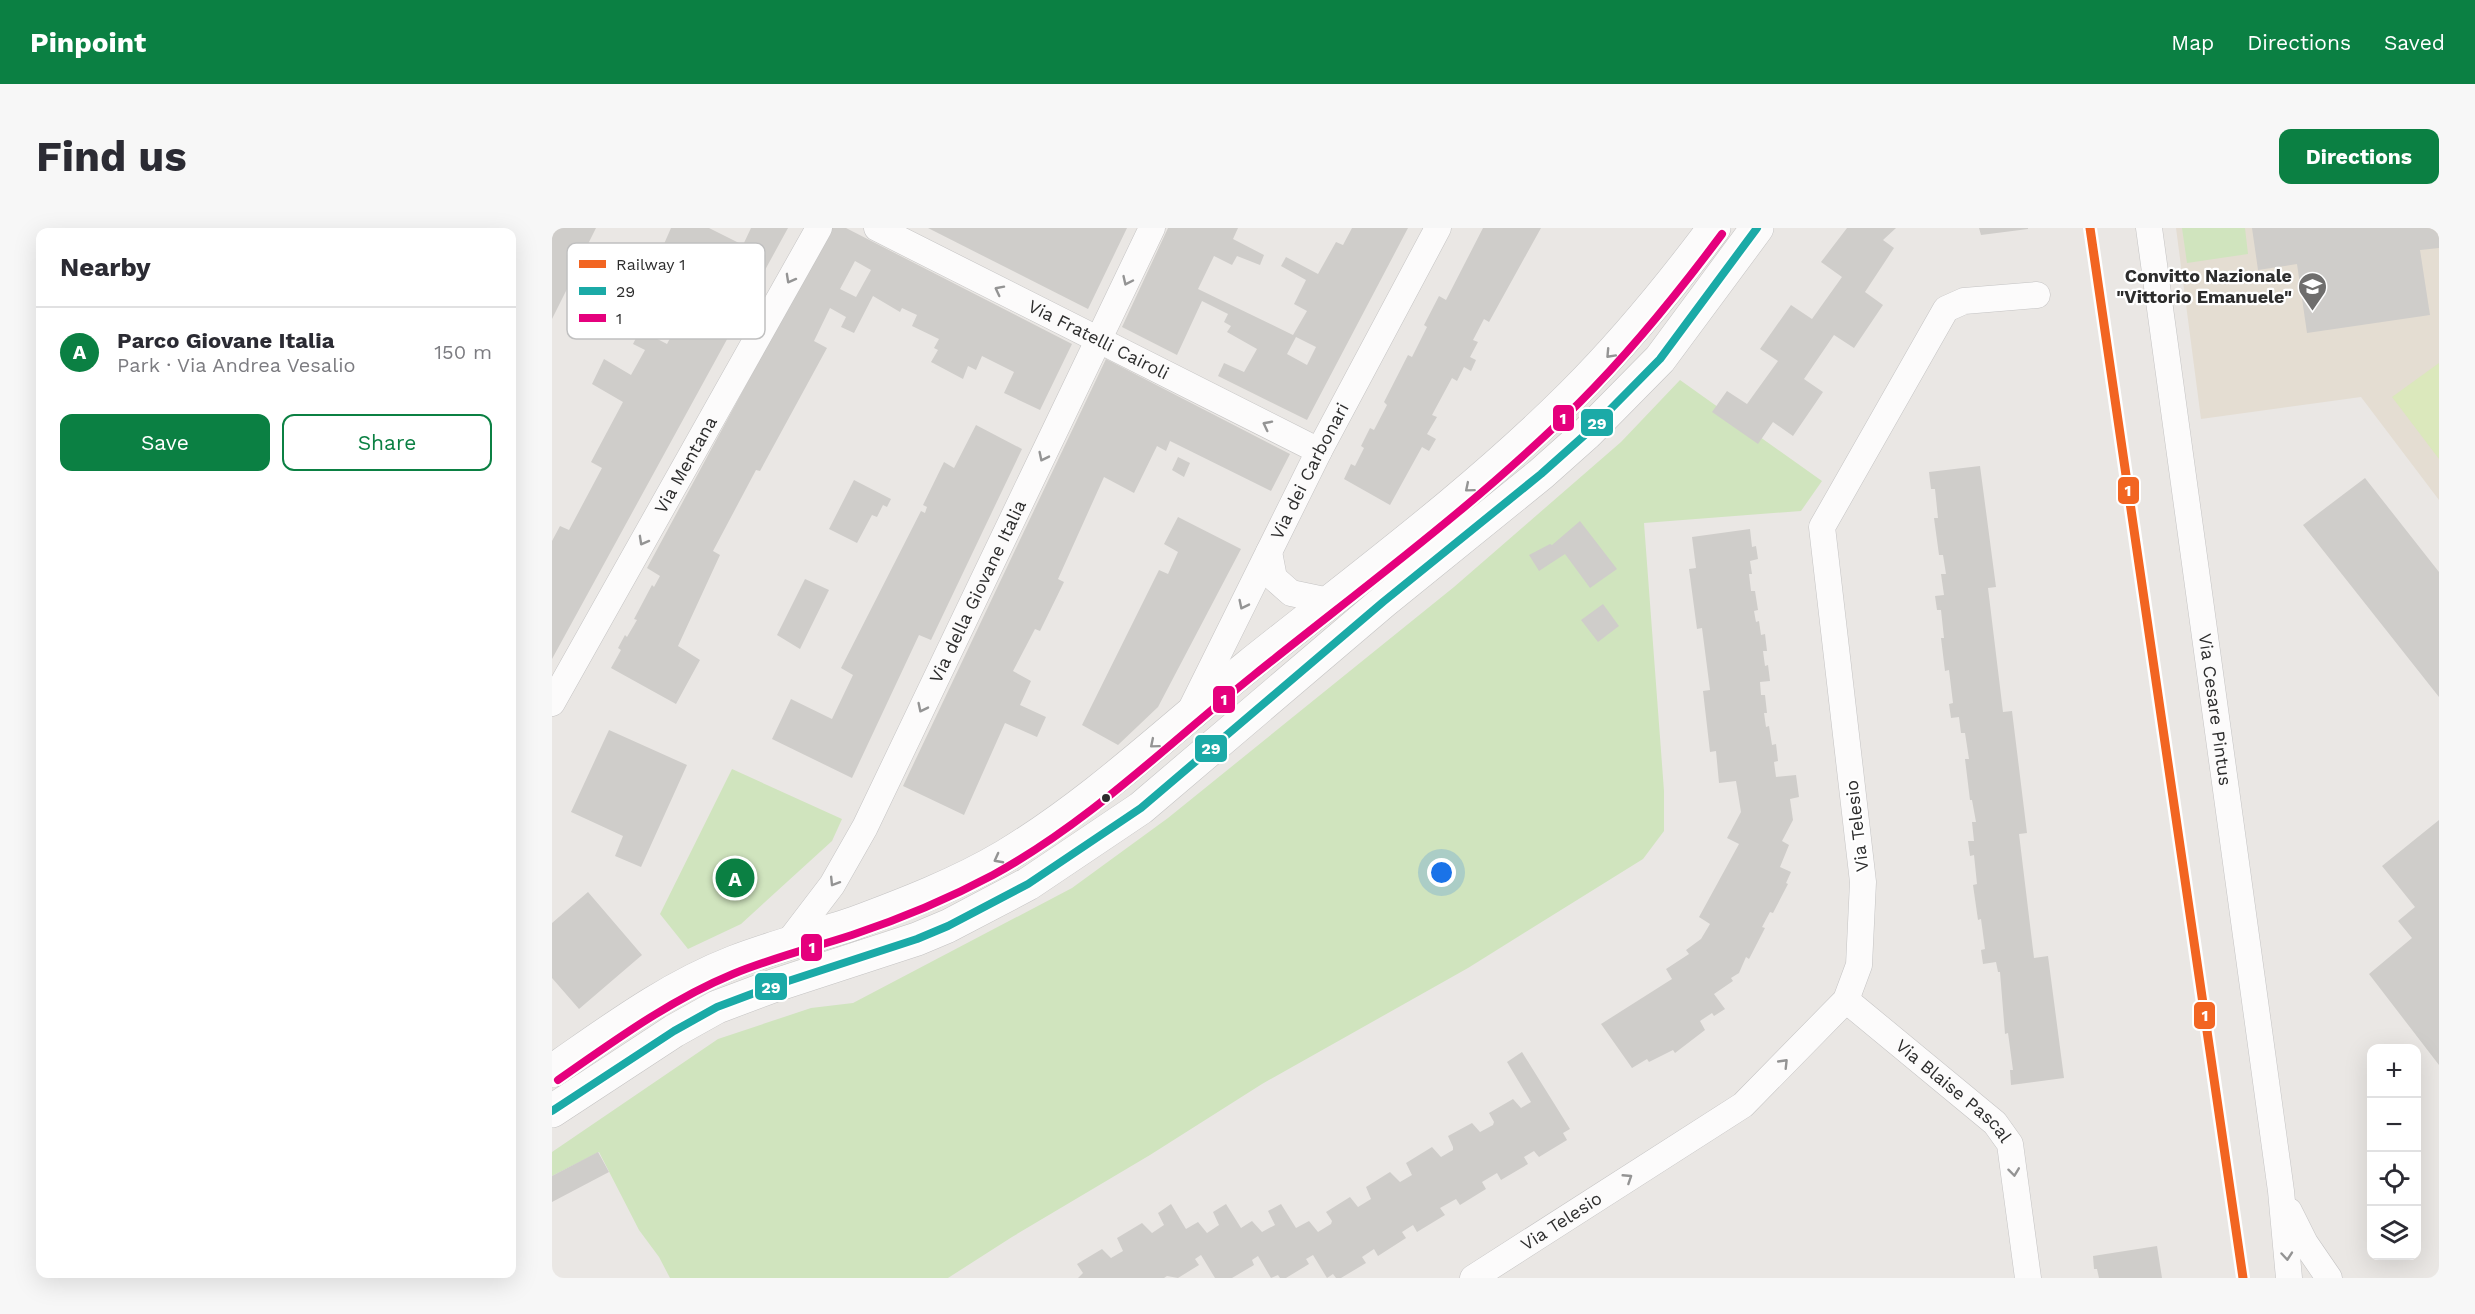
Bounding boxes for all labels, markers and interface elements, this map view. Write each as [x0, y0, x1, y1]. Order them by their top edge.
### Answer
text: Pinpoint [30, 26, 146, 59]
text: Map [2171, 30, 2214, 55]
text: Directions [2247, 30, 2351, 55]
text: Saved [2384, 30, 2445, 55]
button: Directions [2279, 129, 2439, 184]
text: Find us [36, 132, 187, 181]
legend [567, 243, 765, 339]
text: Nearby [60, 252, 151, 282]
text: Railway 1 [616, 255, 686, 274]
place label: Convitto Nazionale "Vittorio Emanuele" [2116, 265, 2292, 307]
school or university icon: Convitto Nazionale "Vittorio Emanuele" [2297, 270, 2329, 312]
one-way arrow [786, 273, 797, 283]
one-way arrow [1122, 274, 1134, 285]
text: 29 [616, 282, 635, 301]
one-way arrow [995, 286, 1005, 297]
street label: Via Fratelli Cairoli [1025, 295, 1173, 384]
text: 1 [616, 309, 622, 328]
text: Parco Giovane Italia [117, 328, 334, 353]
text: A [73, 340, 86, 364]
text: 150 m [434, 340, 492, 364]
one-way arrow [1606, 348, 1617, 358]
text: Park · Via Andrea Vesalio [117, 353, 356, 377]
street label: Via dei Carbonari [1266, 399, 1353, 543]
line badge: 1 [1552, 404, 1575, 432]
line badge: 29 [1580, 408, 1614, 437]
text: 1 [1560, 409, 1566, 428]
street label: Via Mentana [650, 412, 721, 517]
button: Save [60, 414, 270, 471]
button: Share [282, 414, 492, 471]
text: 29 [1587, 414, 1607, 433]
one-way arrow [1262, 420, 1273, 432]
one-way arrow [1038, 450, 1050, 461]
line badge: 1 [2117, 476, 2140, 505]
one-way arrow [1465, 481, 1476, 492]
text: 1 [2125, 481, 2131, 500]
street label: Via della Giovane Italia [925, 496, 1030, 686]
one-way arrow [639, 534, 651, 545]
one-way arrow [1238, 598, 1250, 609]
street label: Via Cesare Pintus [2195, 632, 2236, 787]
line badge: 1 [1212, 685, 1236, 714]
text: 1 [1221, 690, 1227, 709]
one-way arrow [917, 702, 929, 713]
line badge: 29 [1194, 734, 1228, 763]
one-way arrow [1150, 736, 1161, 747]
text: 29 [1201, 739, 1221, 758]
street label: Via Telesio [1840, 779, 1873, 873]
unlabelled marker [1100, 792, 1112, 804]
one-way arrow [993, 852, 1004, 864]
pin: A [716, 856, 754, 900]
your location [1427, 858, 1456, 887]
one-way arrow [829, 876, 841, 886]
line badge: 1 [800, 933, 823, 962]
text: 1 [809, 938, 815, 957]
line badge: 29 [754, 972, 788, 1001]
text: 29 [761, 978, 781, 997]
line badge: 1 [2193, 1001, 2216, 1030]
text: 1 [2202, 1006, 2208, 1025]
street label: Via Blaise Pascal [1892, 1034, 2017, 1147]
map controls [2367, 1044, 2421, 1260]
button: + [2367, 1044, 2421, 1098]
one-way arrow [1777, 1060, 1788, 1071]
button: − [2367, 1098, 2421, 1152]
button: locate [2367, 1152, 2421, 1206]
one-way arrow [2007, 1167, 2020, 1177]
one-way arrow [1622, 1174, 1632, 1186]
street label: Via Telesio [1517, 1187, 1606, 1255]
button: layers [2367, 1206, 2421, 1260]
one-way arrow [2280, 1251, 2293, 1260]

